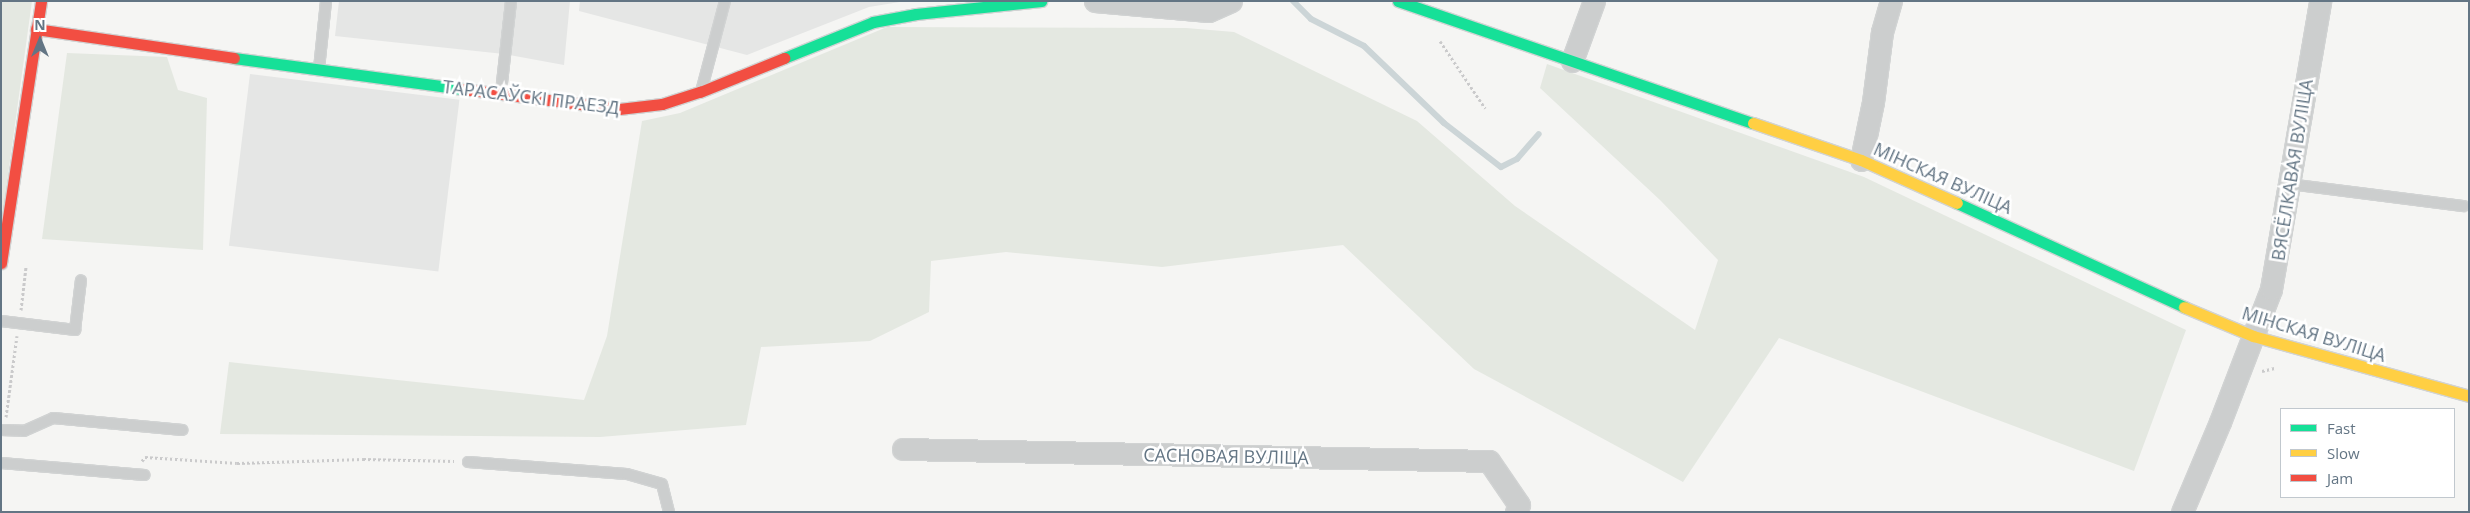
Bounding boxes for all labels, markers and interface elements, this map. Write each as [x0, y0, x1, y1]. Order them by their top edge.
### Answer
north arrow [15, 15, 65, 65]
text: N [34, 15, 46, 34]
street label: ТАРАСАЎСКІ ПРАЕЗД [442, 75, 620, 119]
street label: ВЯСЁЛКАВАЯ ВУЛІЦА [2267, 78, 2317, 262]
street label: МІНСКАЯ ВУЛІЦА [1870, 138, 2016, 218]
street label: МІНСКАЯ ВУЛІЦА [2239, 302, 2389, 366]
legend [2280, 408, 2455, 498]
text: Fast [2327, 418, 2356, 438]
text: Slow [2327, 443, 2360, 463]
street label: САСНОВАЯ ВУЛІЦА [1143, 444, 1309, 468]
text: Jam [2327, 468, 2353, 488]

